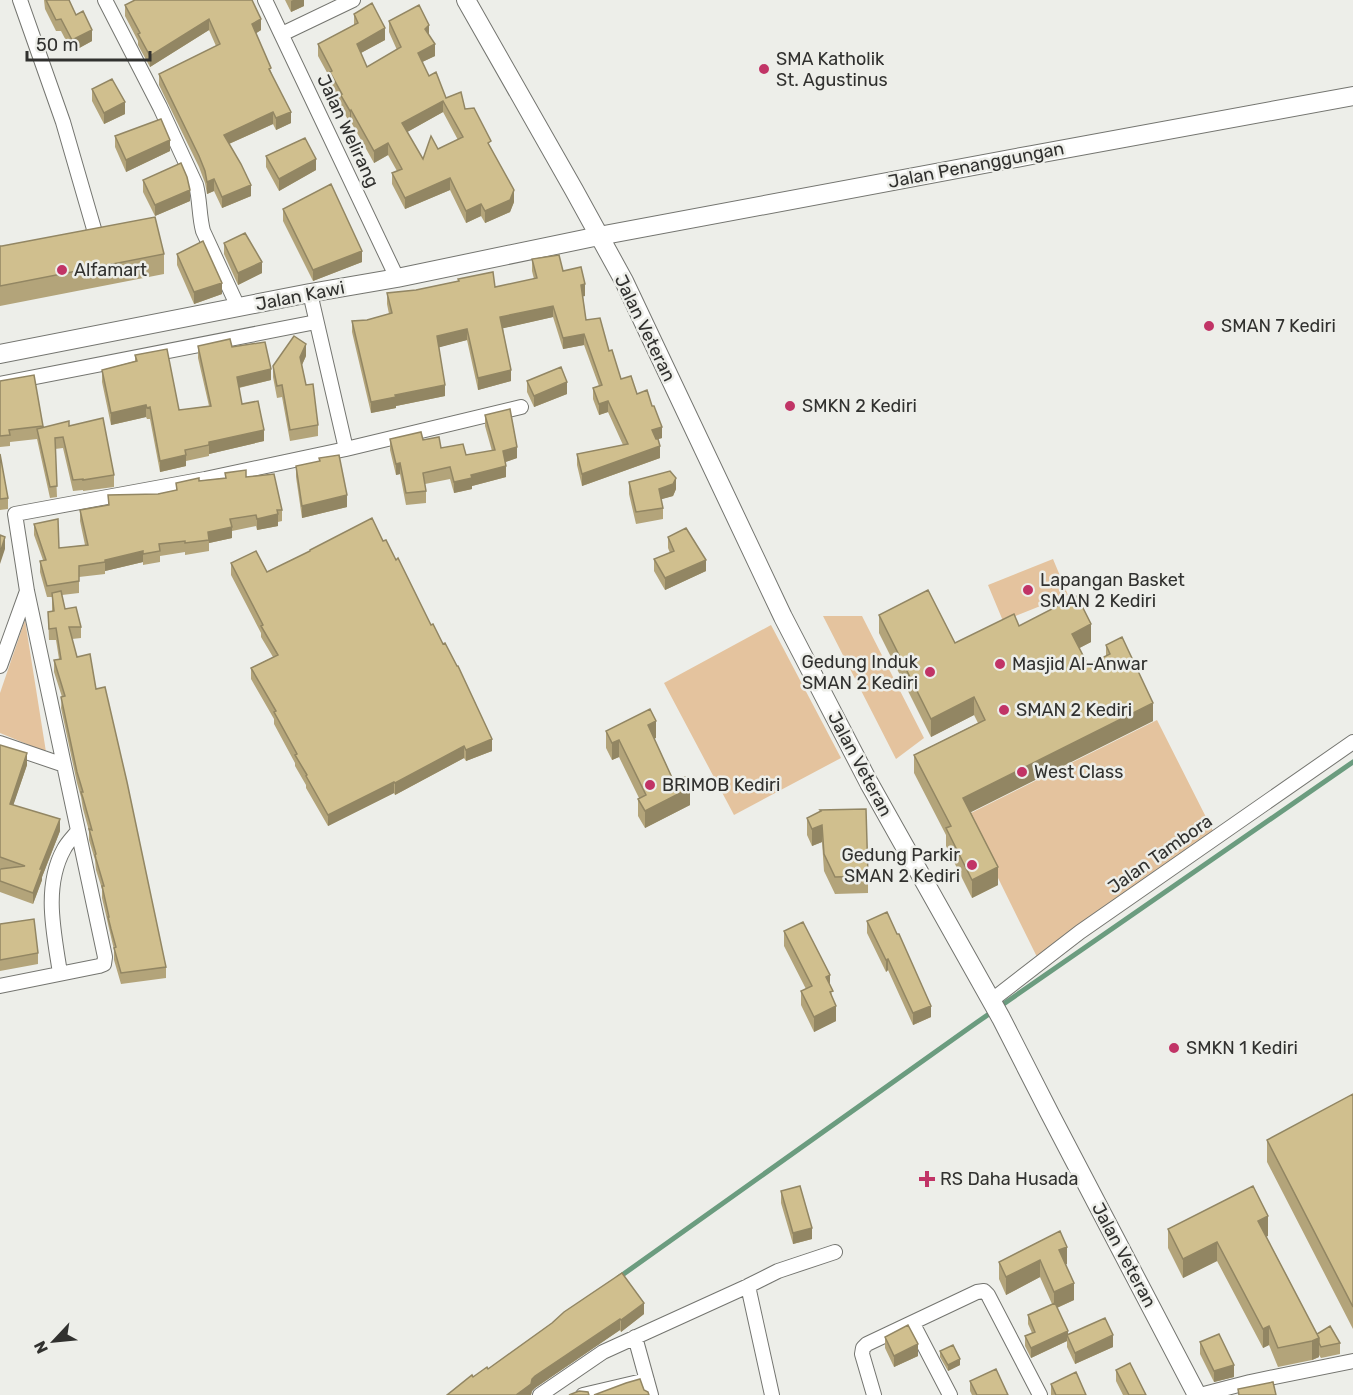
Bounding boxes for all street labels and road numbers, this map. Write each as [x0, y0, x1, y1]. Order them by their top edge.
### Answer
street label: Jalan Welirang [312, 71, 384, 191]
street label: Jalan Penanggungan [886, 137, 1066, 193]
street label: Jalan Veteran [610, 271, 680, 385]
street label: Jalan Kawi [254, 277, 346, 315]
street label: Jalan Veteran [823, 708, 897, 820]
street label: Jalan Tambora [1103, 810, 1217, 898]
street label: Jalan Veteran [1087, 1199, 1161, 1311]

